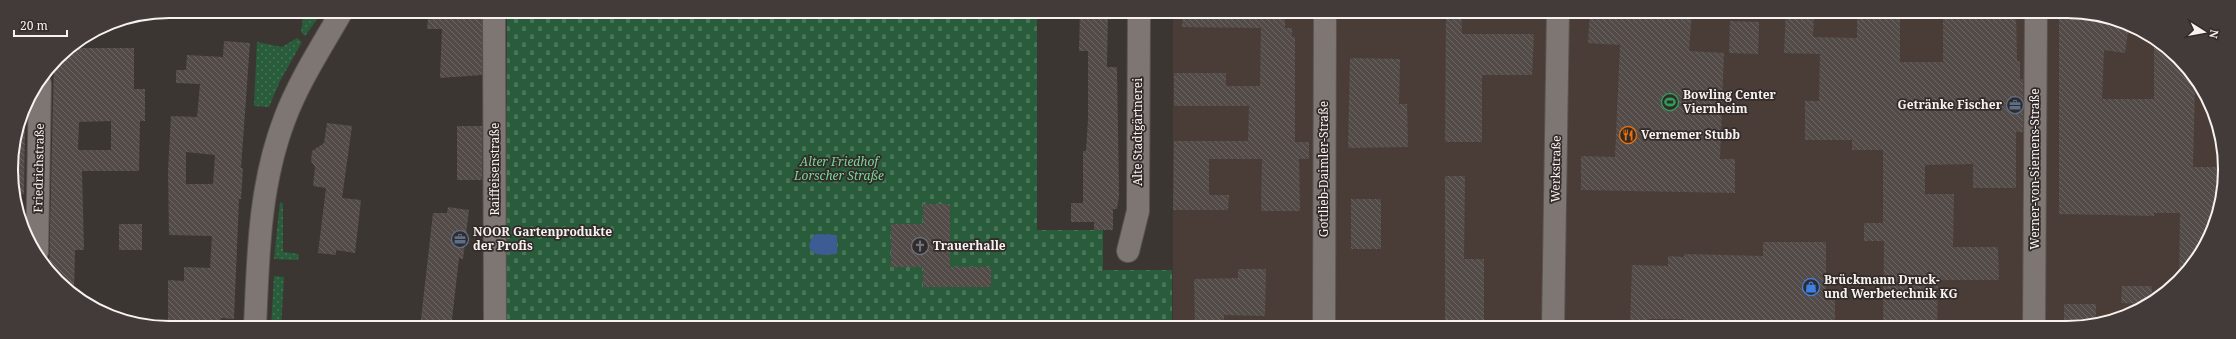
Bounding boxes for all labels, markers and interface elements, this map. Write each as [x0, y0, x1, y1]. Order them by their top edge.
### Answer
scale bar [14, 12, 67, 38]
north arrow [2184, 12, 2224, 52]
text: 20 m [20, 17, 48, 34]
text: N [2206, 28, 2222, 40]
street label: Alte Stadtgärtnerei [1129, 78, 1146, 186]
place label: Bowling Center Viernheim [1683, 86, 1777, 117]
street label: Werner-von-Siemens-Straße [2026, 88, 2043, 250]
sports icon: Bowling Center Viernheim [1660, 92, 1680, 112]
office icon: Getränke Fischer [2005, 95, 2025, 115]
place label: Getränke Fischer [1897, 96, 2003, 113]
street label: Gottlieb-Daimler-Straße [1315, 101, 1332, 237]
street label: Friedrichstraße [29, 123, 48, 213]
street label: Raiffeisenstraße [486, 123, 503, 215]
restaurant icon: Vernemer Stubb [1618, 125, 1638, 145]
place label: Vernemer Stubb [1641, 126, 1740, 143]
street label: Werkstraße [1546, 135, 1565, 203]
park label: Alter Friedhof Lorscher Straße [793, 153, 884, 184]
place label: NOOR Gartenprodukte der Profis [473, 223, 612, 254]
office icon: NOOR Gartenprodukte der Profis [450, 229, 470, 249]
church icon: Trauerhalle [910, 236, 930, 256]
place label: Trauerhalle [933, 237, 1006, 254]
place label: Brückmann Druck- und Werbetechnik KG [1824, 271, 1958, 302]
shop icon: Brückmann Druck- und Werbetechnik KG [1801, 277, 1821, 297]

